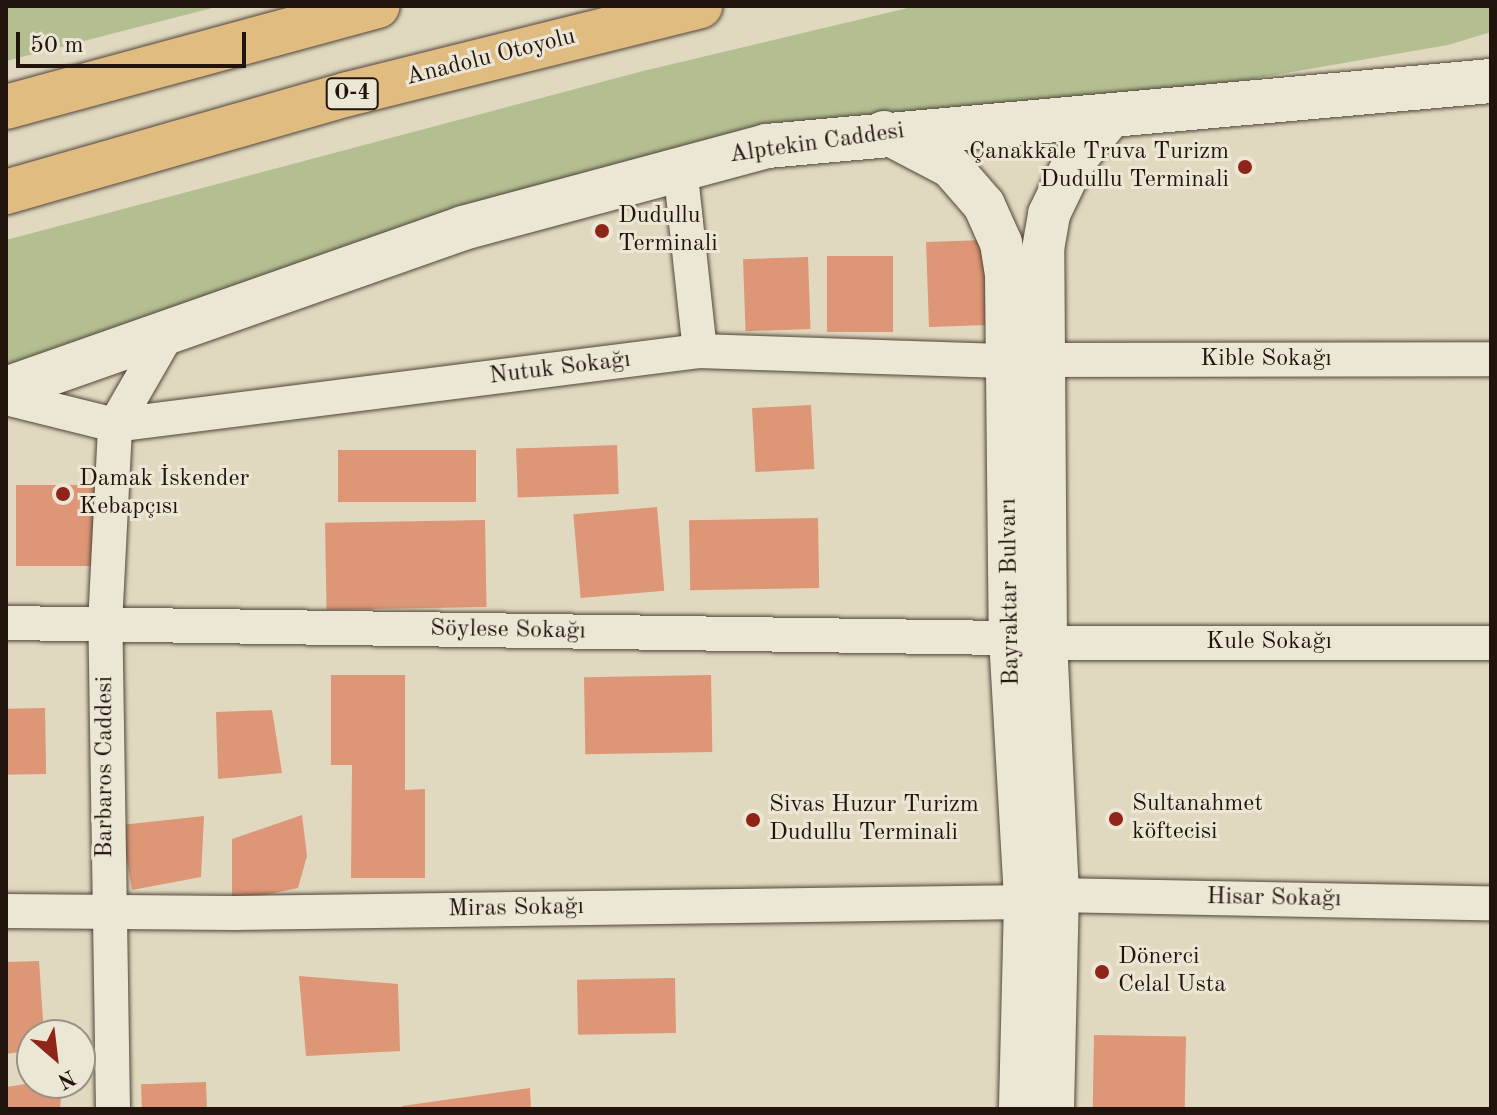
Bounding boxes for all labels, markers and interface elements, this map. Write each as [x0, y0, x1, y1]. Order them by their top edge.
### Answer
scale bar [20, 16, 250, 66]
street label: Anadolu Otoyolu [403, 23, 579, 93]
text: 50 m [30, 34, 84, 58]
road number: O-4 [324, 76, 380, 112]
street label: Alptekin Caddesi [728, 117, 906, 171]
place label: Çanakkale Truva Turizm Dudullu Terminali [969, 139, 1229, 195]
marker: Çanakkale Truva Turizm Dudullu Terminali [1236, 158, 1254, 176]
place label: Dudullu Terminali [618, 203, 718, 259]
marker: Dudullu Terminali [593, 222, 611, 240]
street label: Nutuk Sokağı [488, 346, 632, 392]
street label: Kible Sokağı [1200, 346, 1332, 374]
place label: Damak İskender Kebapçısı [79, 466, 249, 522]
marker: Damak İskender Kebapçısı [54, 485, 72, 503]
street label: Bayraktar Bulvarı [995, 498, 1027, 686]
street label: Söylese Sokağı [430, 615, 586, 647]
street label: Kule Sokağı [1206, 629, 1332, 657]
street label: Barbaros Caddesi [92, 676, 120, 858]
place label: Sultanahmet köftecisi [1132, 791, 1263, 847]
place label: Sivas Huzur Turizm Dudullu Terminali [769, 792, 979, 848]
marker: Sultanahmet köftecisi [1107, 810, 1125, 828]
marker: Sivas Huzur Turizm Dudullu Terminali [744, 811, 762, 829]
street label: Hisar Sokağı [1206, 883, 1342, 915]
street label: Miras Sokağı [448, 893, 584, 925]
place label: Dönerci Celal Usta [1118, 944, 1226, 1000]
marker: Dönerci Celal Usta [1093, 963, 1111, 981]
north arrow [16, 1019, 96, 1099]
text: N [54, 1065, 79, 1092]

